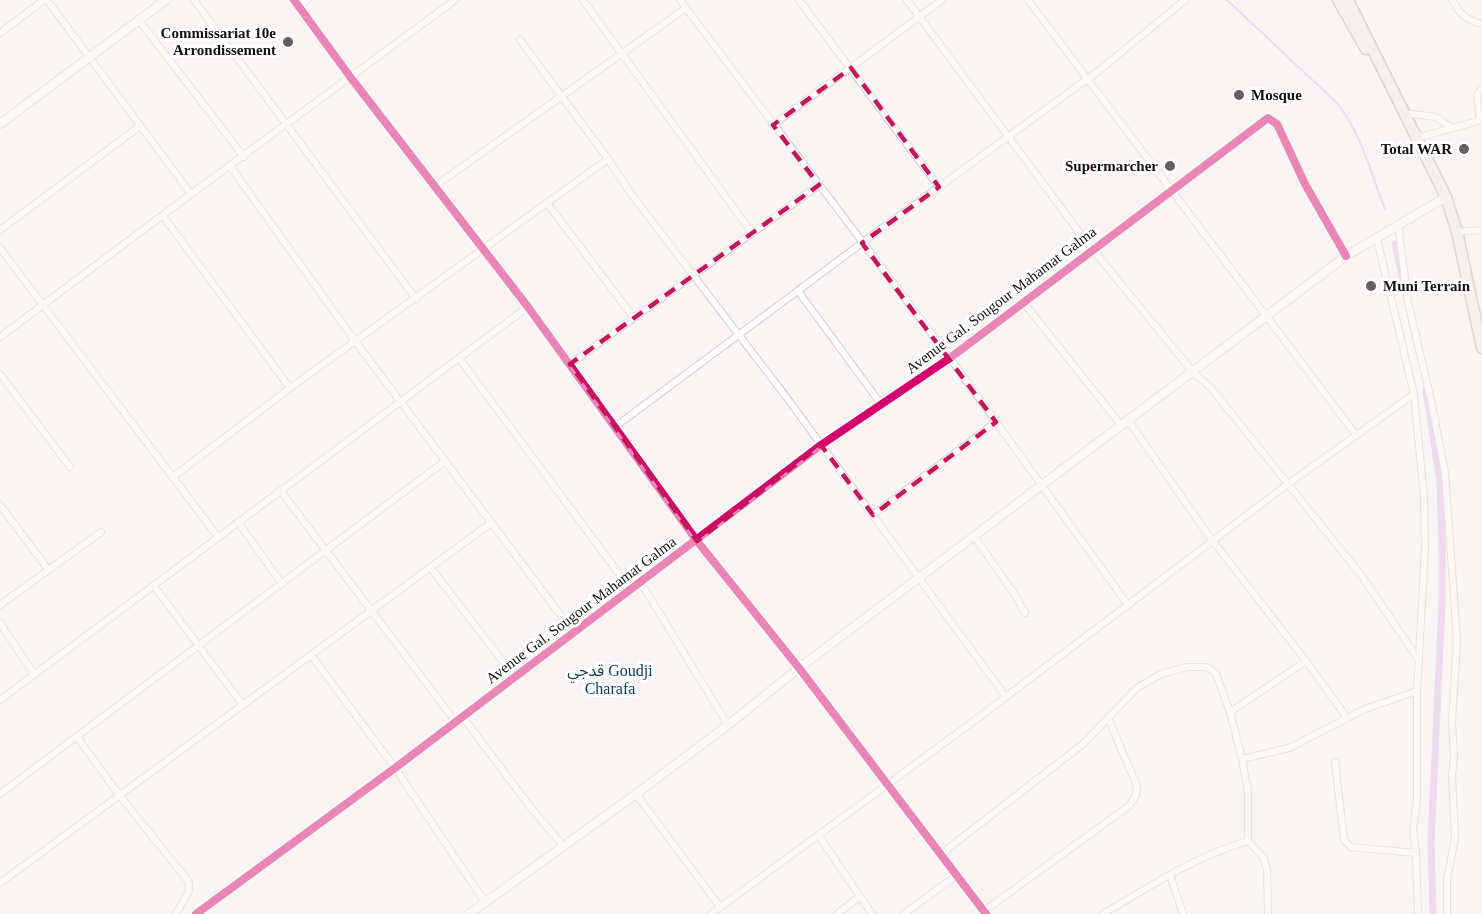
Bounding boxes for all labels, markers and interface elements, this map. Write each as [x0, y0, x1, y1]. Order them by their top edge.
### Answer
place label: Commissariat 10e Arrondissement [161, 25, 276, 58]
marker: Commissariat 10e Arrondissement [281, 35, 295, 49]
place label: Mosque [1251, 87, 1302, 103]
marker: Mosque [1232, 88, 1246, 102]
place label: Total WAR [1381, 141, 1452, 157]
marker: Total WAR [1457, 142, 1471, 156]
place label: Supermarcher [1065, 158, 1158, 174]
marker: Supermarcher [1163, 159, 1177, 173]
street label: Avenue Gal. Sougour Mahamat Galma [903, 223, 1099, 377]
place label: Muni Terrain [1383, 278, 1471, 294]
marker: Muni Terrain [1364, 279, 1378, 293]
street label: Avenue Gal. Sougour Mahamat Galma [483, 533, 679, 687]
district label: قدجي Goudji Charafa [567, 662, 653, 697]

